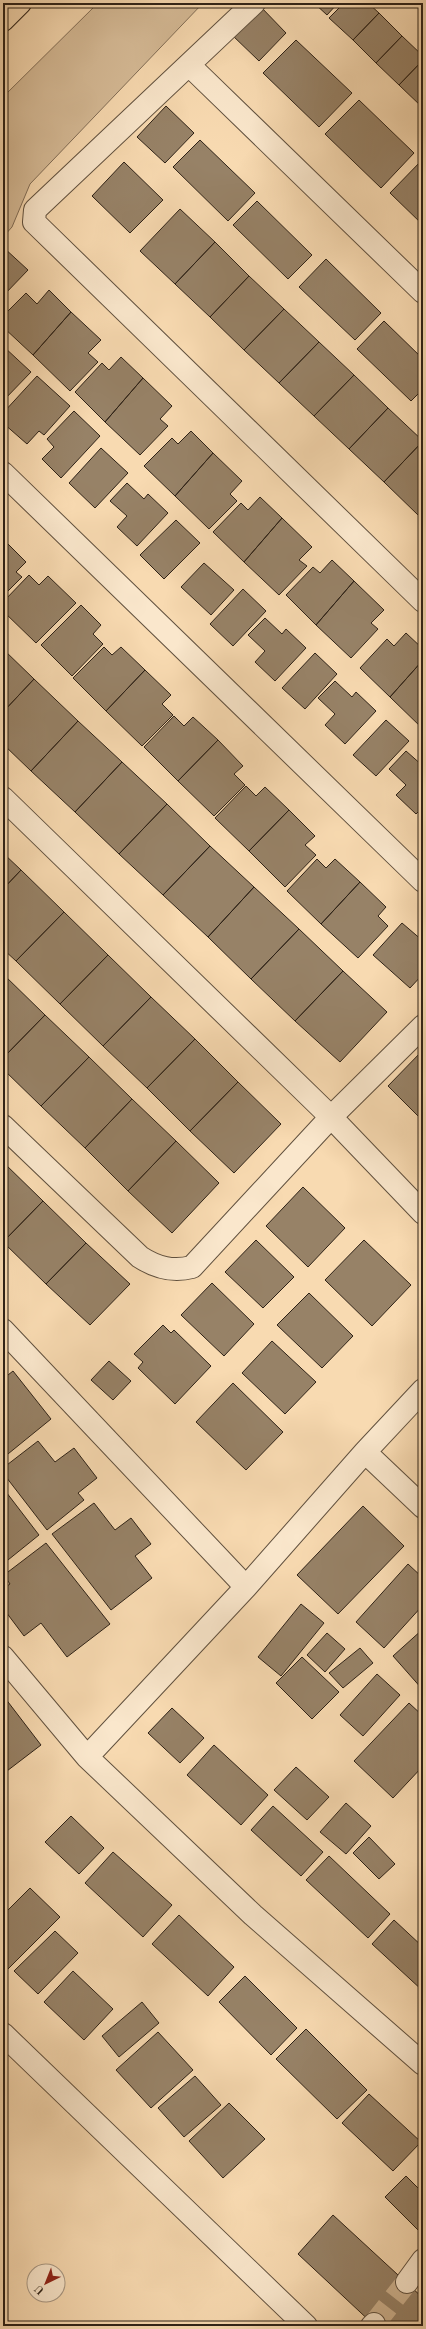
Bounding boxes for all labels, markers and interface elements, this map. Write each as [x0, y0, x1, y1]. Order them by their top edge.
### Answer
north arrow [26, 2263, 66, 2303]
text: U [33, 2282, 47, 2296]

